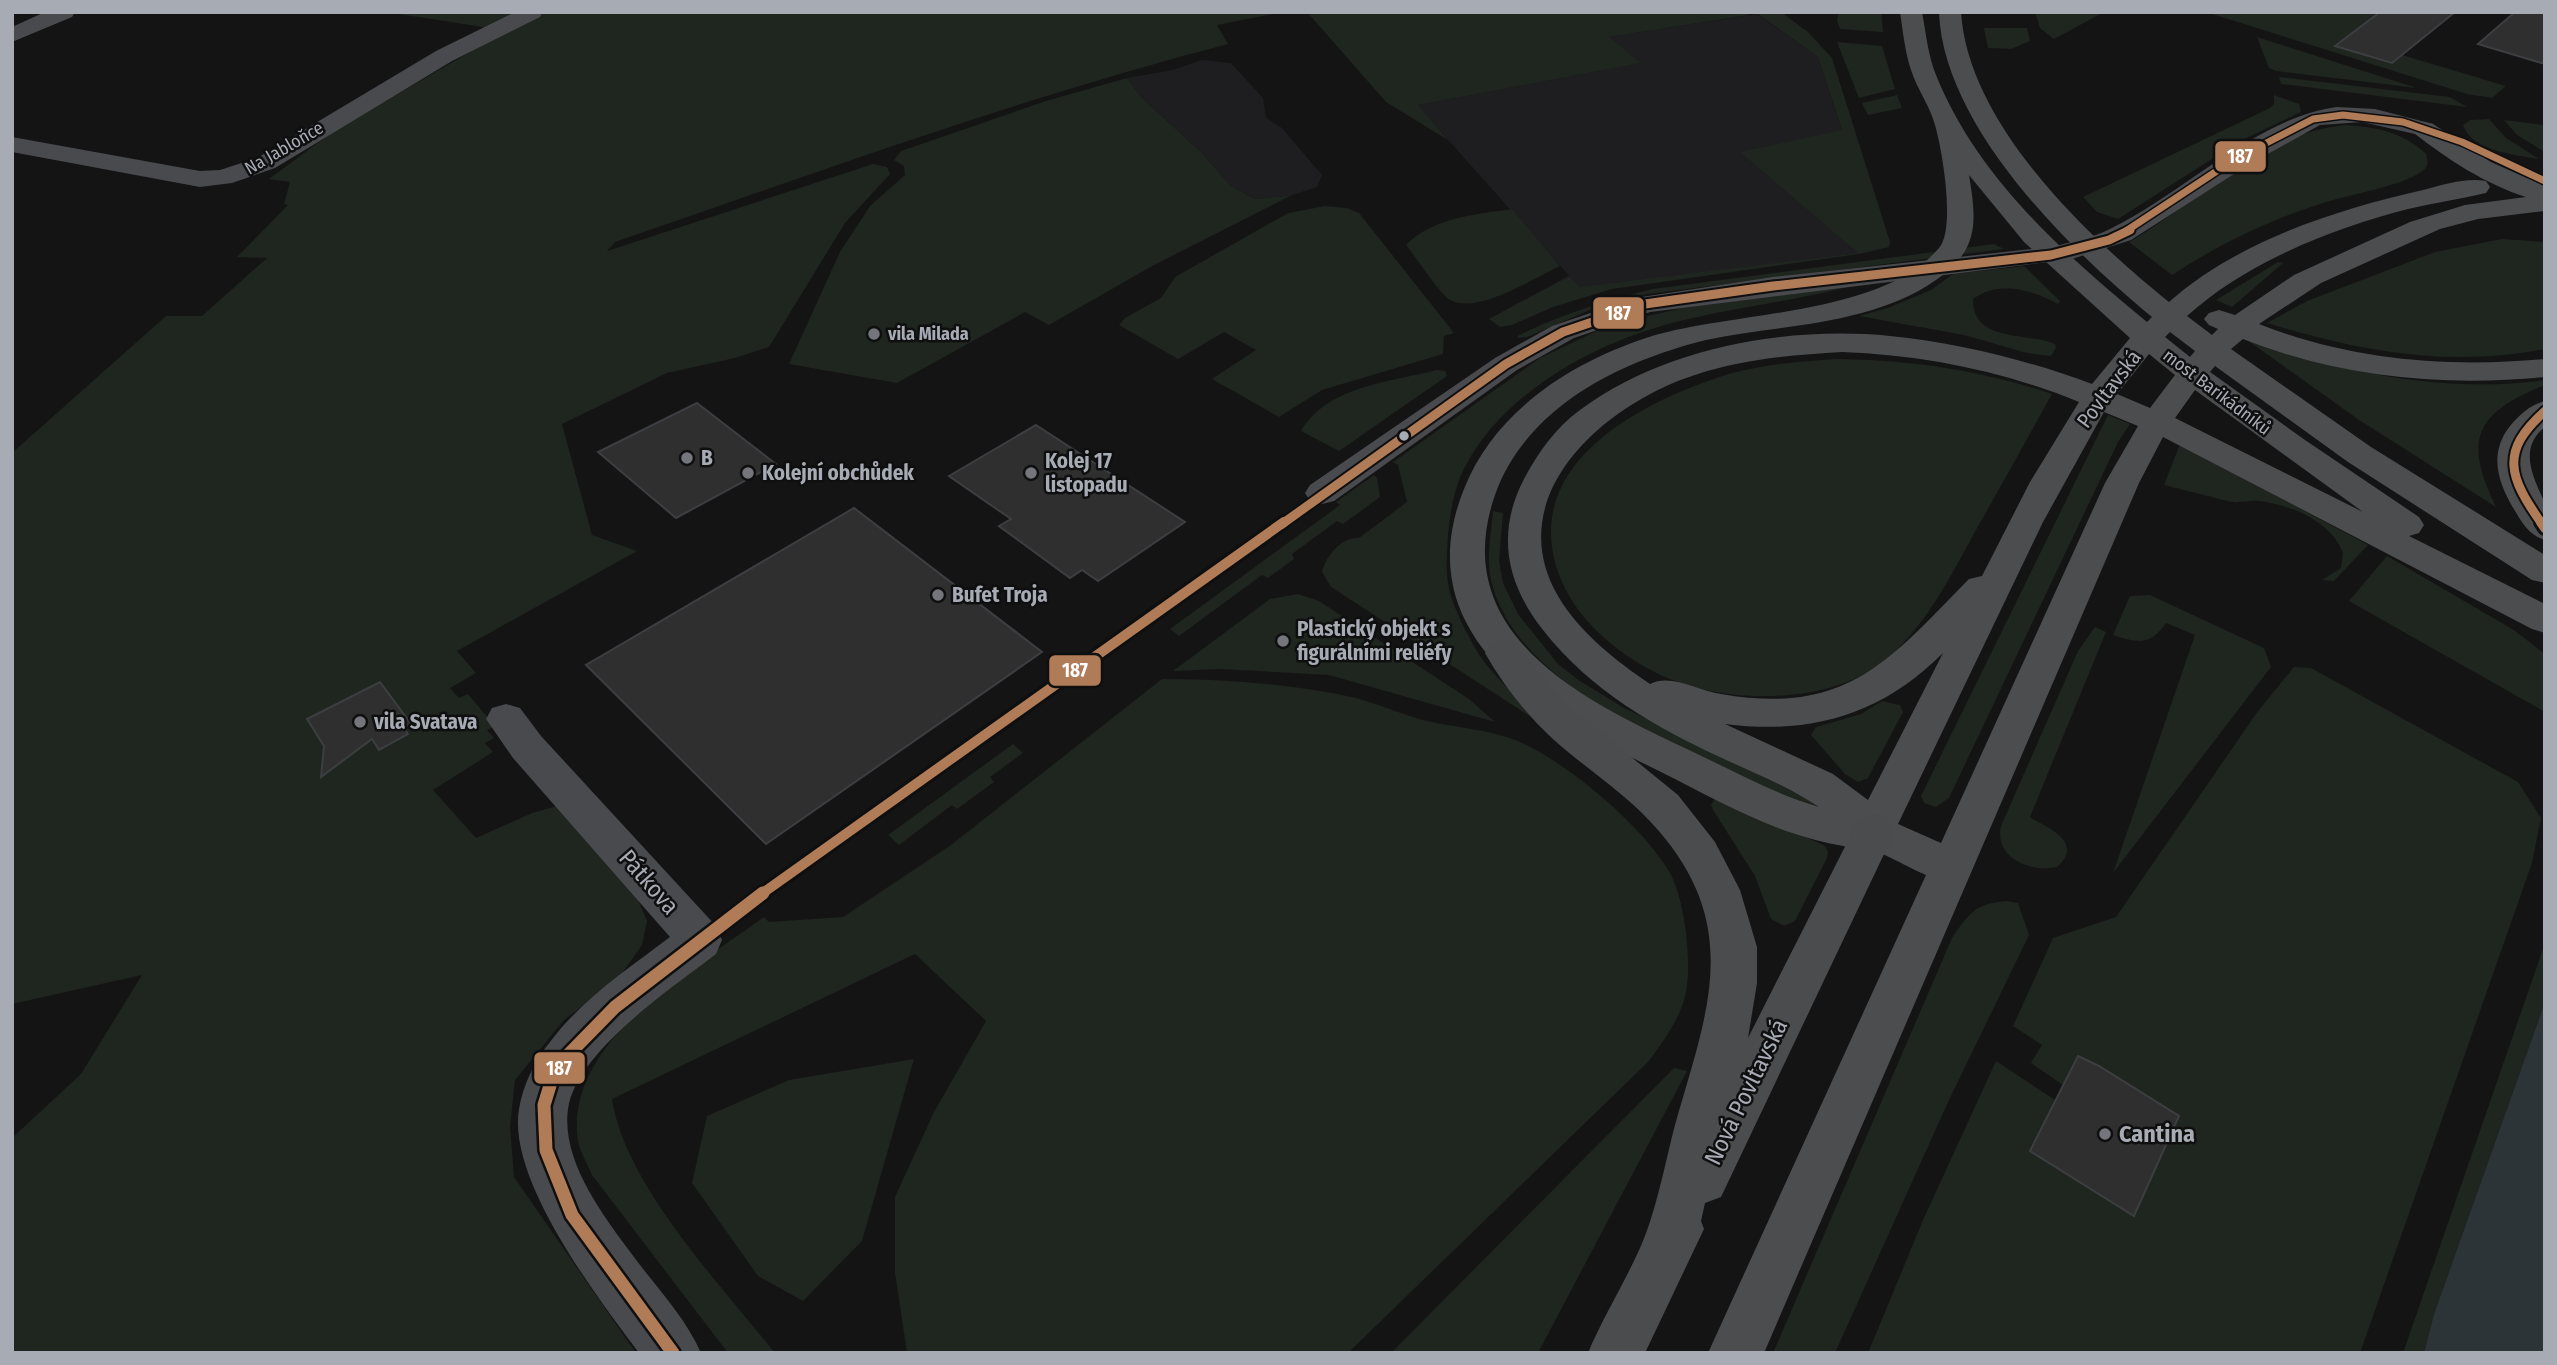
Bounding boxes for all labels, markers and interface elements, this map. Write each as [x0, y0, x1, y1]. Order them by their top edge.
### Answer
street label: Na Jabloňce [241, 117, 327, 179]
line badge: 187 [2214, 140, 2267, 173]
text: 187 [2227, 145, 2253, 168]
line badge: 187 [1592, 296, 1645, 330]
text: 187 [1605, 302, 1631, 325]
place label: vila Milada [887, 323, 969, 345]
marker: vila Milada [866, 326, 882, 342]
street label: most Barikádníků [2159, 344, 2275, 440]
street label: Povltavská [2071, 345, 2147, 433]
unlabelled marker [1397, 429, 1411, 443]
place label: B [701, 445, 713, 471]
place label: Kolej 17 listopadu [1045, 448, 1128, 498]
marker: B [679, 450, 695, 466]
place label: Kolejní obchůdek [762, 460, 914, 486]
marker: Kolejní obchůdek [740, 465, 756, 481]
marker: Kolej 17 listopadu [1023, 465, 1039, 481]
place label: Bufet Troja [952, 582, 1048, 608]
marker: Bufet Troja [930, 587, 946, 603]
place label: Plastický objekt s figurálními reliéfy [1297, 616, 1452, 666]
marker: Plastický objekt s figurálními reliéfy [1275, 633, 1291, 649]
line badge: 187 [1048, 654, 1102, 687]
text: 187 [1062, 659, 1088, 682]
place label: vila Svatava [373, 709, 478, 735]
marker: vila Svatava [352, 714, 368, 730]
street label: Pátkova [613, 844, 685, 920]
street label: Nová Povltavská [1699, 1015, 1793, 1169]
line badge: 187 [533, 1051, 586, 1085]
text: 187 [546, 1057, 572, 1080]
place label: Cantina [2119, 1120, 2195, 1148]
marker: Cantina [2097, 1126, 2113, 1142]

